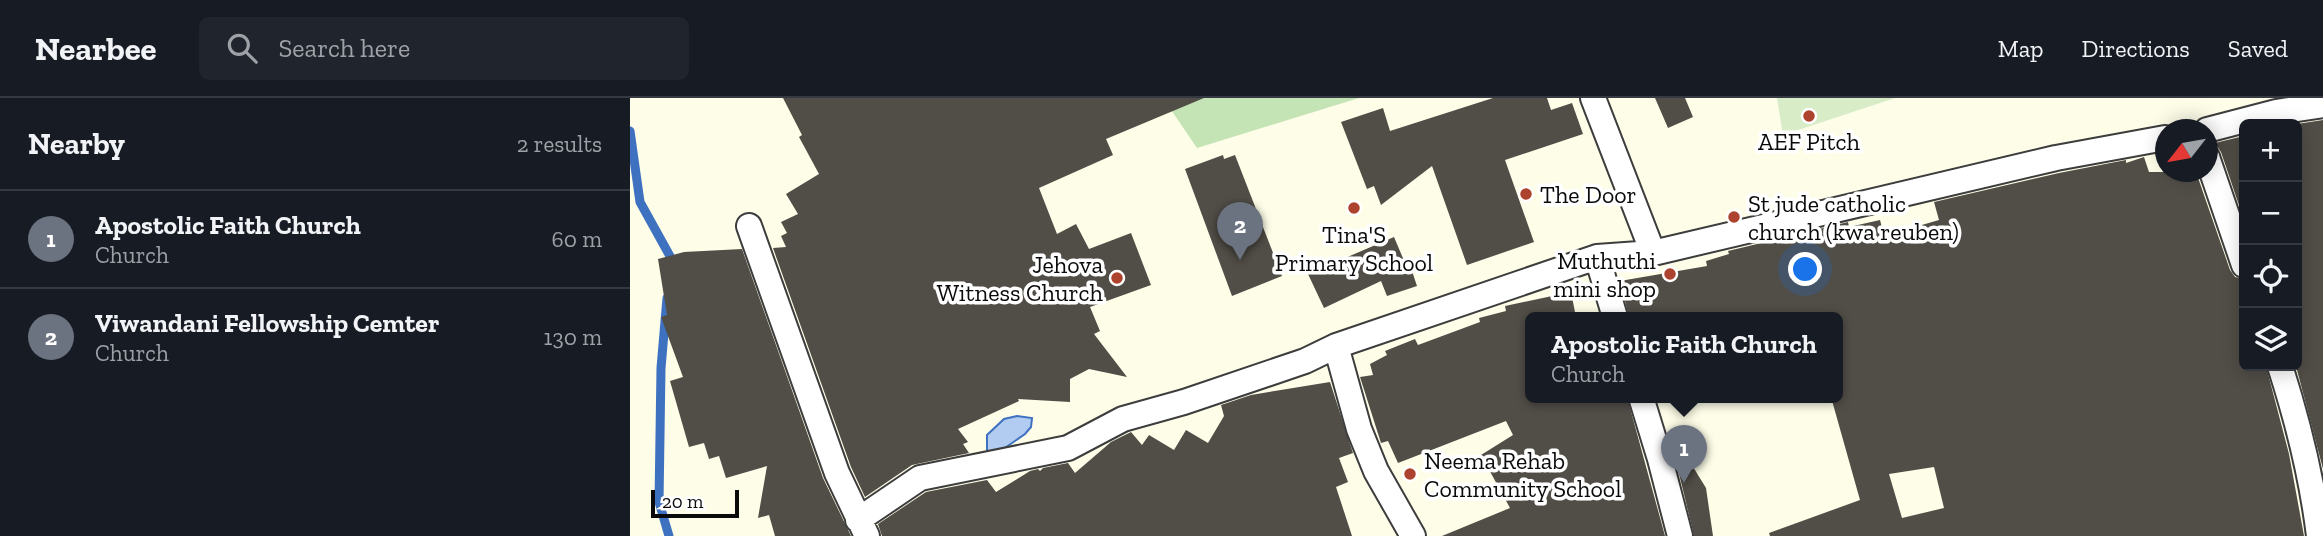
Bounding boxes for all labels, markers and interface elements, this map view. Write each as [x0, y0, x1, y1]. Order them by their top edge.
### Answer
search box [199, 17, 689, 80]
text: Nearbee [35, 29, 157, 68]
icon: search [223, 29, 261, 67]
text: Search here [279, 32, 410, 64]
text: Map [1998, 34, 2044, 63]
text: Directions [2082, 34, 2190, 63]
text: Saved [2228, 34, 2288, 63]
marker: AEF Pitch [1801, 108, 1817, 124]
north arrow [2155, 119, 2218, 182]
map controls [2239, 119, 2302, 371]
button: + [2239, 119, 2302, 182]
text: Nearby [28, 126, 125, 162]
place label: AEF Pitch [1758, 127, 1861, 156]
text: 2 results [517, 130, 602, 158]
place label: The Door [1540, 180, 1637, 209]
button: − [2239, 182, 2302, 245]
marker: The Door [1518, 186, 1534, 202]
place label: St jude catholic church (kwa reuben) [1748, 189, 1959, 246]
marker: Tina'S Primary School [1346, 200, 1362, 216]
pin: 2 [1217, 202, 1263, 260]
text: Apostolic Faith Church [95, 209, 361, 241]
marker: St jude catholic church (kwa reuben) [1726, 209, 1742, 225]
place label: Tina'S Primary School [1275, 220, 1433, 277]
text: 1 [46, 225, 56, 253]
text: 60 m [551, 225, 602, 253]
text: Church [95, 241, 169, 269]
button: locate [2239, 245, 2302, 308]
place label: Muthuthi mini shop [1553, 246, 1656, 303]
place label: Jehova Witness Church [937, 250, 1104, 307]
your location [1788, 252, 1822, 286]
marker: Muthuthi mini shop [1662, 266, 1678, 282]
marker: Jehova Witness Church [1109, 270, 1125, 286]
text: Viwandani Fellowship Cemter [95, 307, 439, 339]
button: layers [2239, 308, 2302, 371]
popup [1525, 312, 1843, 403]
text: 2 [45, 323, 57, 351]
text: 130 m [544, 323, 602, 351]
text: Apostolic Faith Church [1551, 328, 1817, 360]
text: Church [95, 339, 169, 367]
text: Church [1551, 360, 1625, 388]
pin: 1 [1661, 425, 1707, 483]
place label: Neema Rehab Community School [1424, 446, 1622, 503]
marker: Neema Rehab Community School [1402, 466, 1418, 482]
scale bar [651, 487, 738, 519]
text: 20 m [662, 490, 703, 513]

